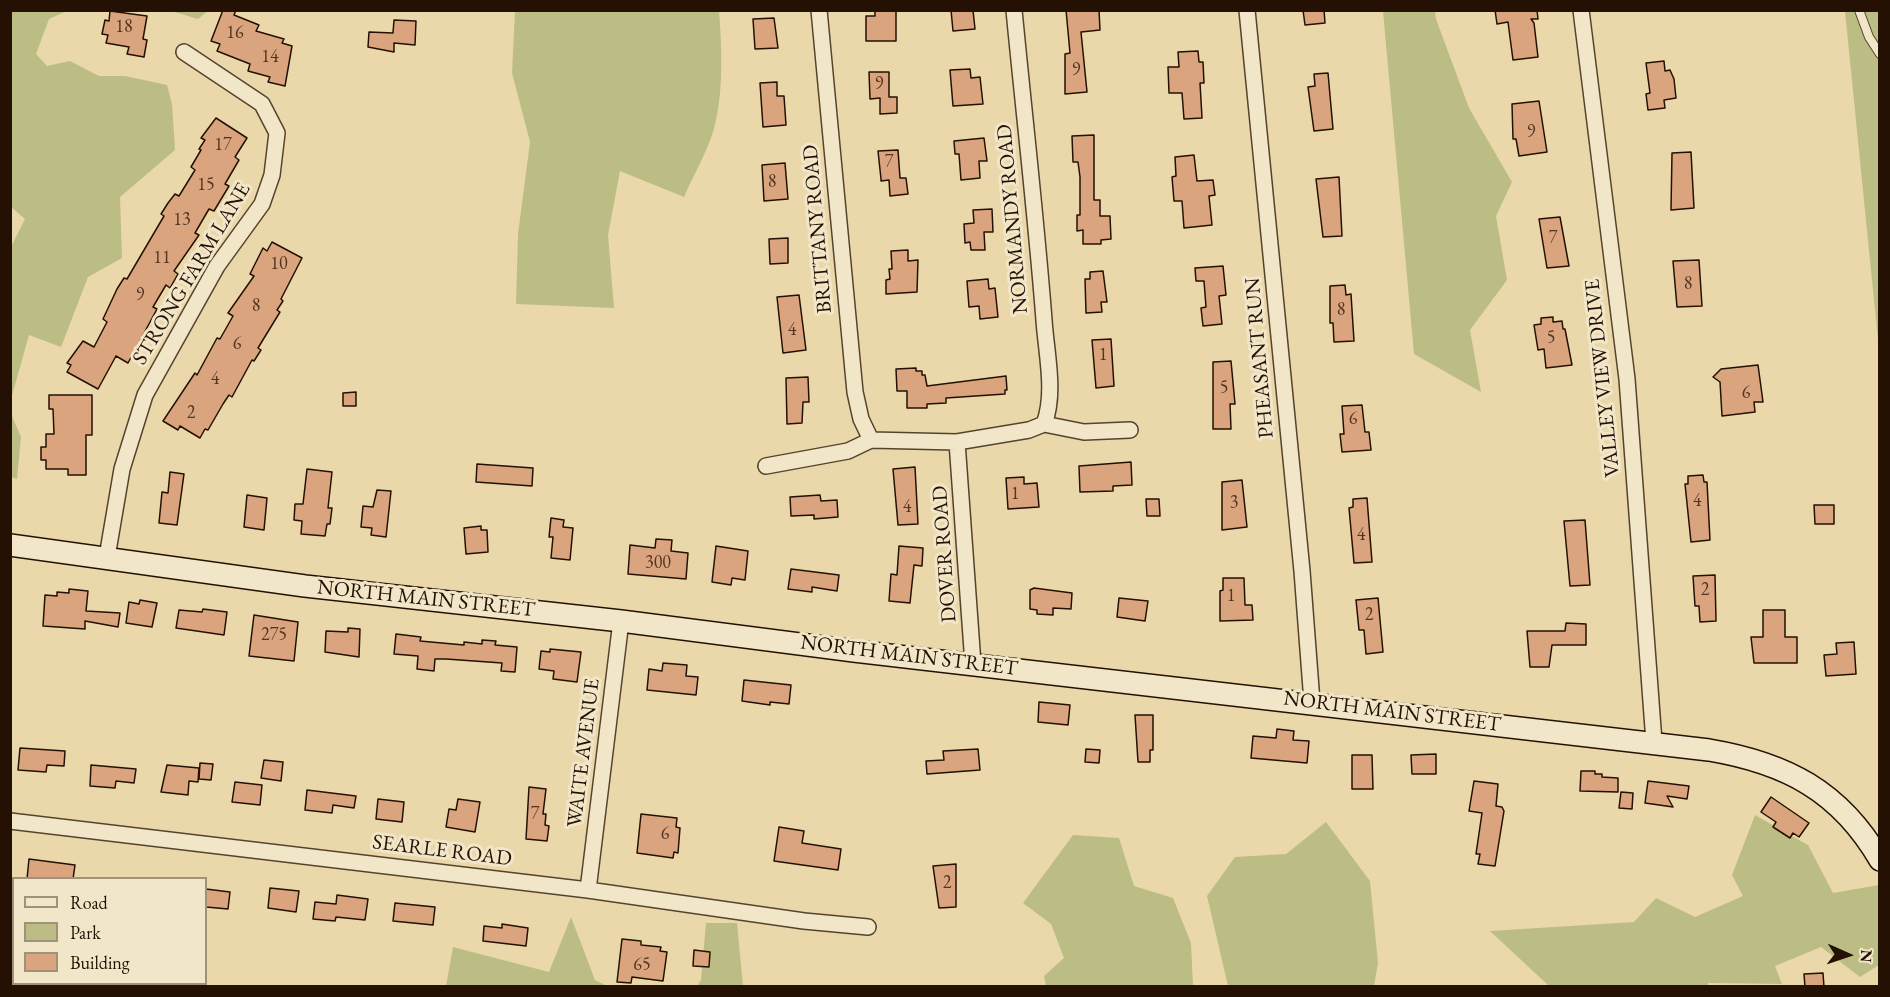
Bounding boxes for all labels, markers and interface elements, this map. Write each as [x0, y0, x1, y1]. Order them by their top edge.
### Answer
house number: 18 [115, 16, 133, 38]
house number: 16 [226, 22, 244, 44]
house number: 14 [261, 46, 279, 68]
house number: 9 [1072, 59, 1080, 81]
house number: 9 [875, 73, 883, 95]
house number: 9 [1527, 121, 1535, 143]
street label: NORMANDY ROAD [992, 123, 1034, 315]
house number: 17 [214, 134, 232, 156]
street label: BRITTANY ROAD [798, 144, 838, 314]
house number: 7 [885, 151, 893, 173]
house number: 8 [768, 171, 776, 193]
house number: 15 [197, 174, 215, 196]
street label: STRONG FARM LANE [128, 178, 256, 370]
house number: 13 [173, 209, 191, 231]
house number: 7 [1549, 227, 1557, 249]
house number: 11 [153, 247, 171, 269]
house number: 10 [270, 253, 288, 275]
house number: 8 [1684, 273, 1692, 295]
street label: PHEASANT RUN [1240, 277, 1280, 439]
street label: VALLEY VIEW DRIVE [1580, 278, 1626, 478]
house number: 9 [136, 284, 144, 306]
house number: 8 [252, 295, 260, 317]
house number: 8 [1337, 299, 1345, 321]
house number: 4 [788, 319, 796, 341]
house number: 5 [1547, 327, 1555, 349]
house number: 6 [233, 333, 241, 355]
house number: 1 [1099, 344, 1107, 366]
house number: 4 [211, 368, 219, 390]
house number: 5 [1220, 377, 1228, 399]
house number: 6 [1742, 382, 1750, 404]
house number: 2 [187, 402, 195, 424]
house number: 6 [1349, 408, 1357, 430]
house number: 1 [1011, 483, 1019, 505]
street label: DOVER ROAD [928, 485, 962, 623]
house number: 4 [1693, 490, 1701, 512]
house number: 3 [1230, 492, 1238, 514]
house number: 4 [903, 496, 911, 518]
house number: 4 [1357, 524, 1365, 546]
house number: 300 [645, 552, 671, 574]
street label: NORTH MAIN STREET [316, 575, 536, 623]
house number: 2 [1701, 579, 1709, 601]
house number: 1 [1227, 585, 1235, 607]
house number: 2 [1365, 604, 1373, 626]
house number: 275 [261, 624, 287, 646]
street label: NORTH MAIN STREET [799, 630, 1019, 682]
street label: WAITE AVENUE [562, 677, 606, 829]
street label: NORTH MAIN STREET [1282, 686, 1502, 738]
house number: 7 [531, 803, 539, 825]
house number: 6 [661, 823, 669, 845]
street label: SEARLE ROAD [371, 830, 513, 872]
house number: 2 [943, 872, 951, 894]
legend [12, 877, 207, 985]
text: Road [70, 891, 108, 914]
text: Park [70, 921, 101, 944]
north arrow [1818, 925, 1878, 985]
text: N [1856, 949, 1877, 963]
text: Building [70, 951, 130, 974]
house number: 65 [633, 954, 651, 976]

